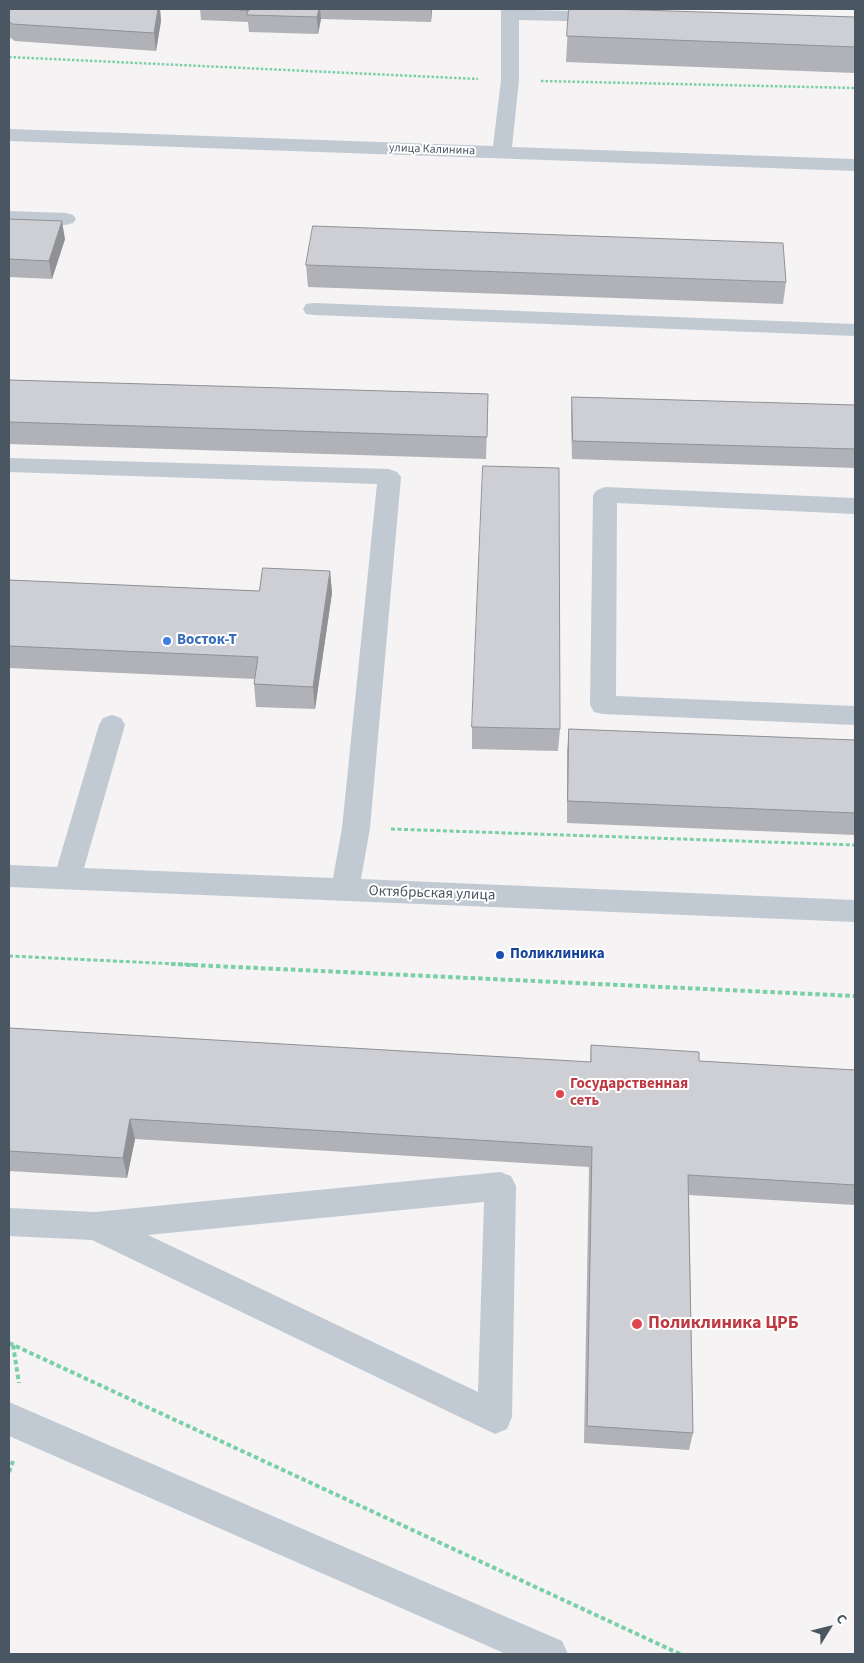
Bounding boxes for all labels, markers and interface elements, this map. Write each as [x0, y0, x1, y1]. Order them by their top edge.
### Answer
street label: улица Калинина [389, 141, 475, 159]
place label: Восток-Т [177, 632, 237, 650]
marker: Восток-Т [161, 635, 173, 647]
street label: Октябрьская улица [368, 883, 496, 905]
place label: Поликлиника [510, 946, 605, 964]
marker: Поликлиника [494, 949, 506, 961]
place label: Государственная сеть [570, 1076, 688, 1111]
marker: Государственная сеть [554, 1088, 566, 1100]
place label: Поликлиника ЦРБ [648, 1313, 799, 1335]
marker: Поликлиника ЦРБ [630, 1317, 644, 1331]
north arrow [804, 1603, 854, 1653]
text: С [831, 1610, 852, 1628]

